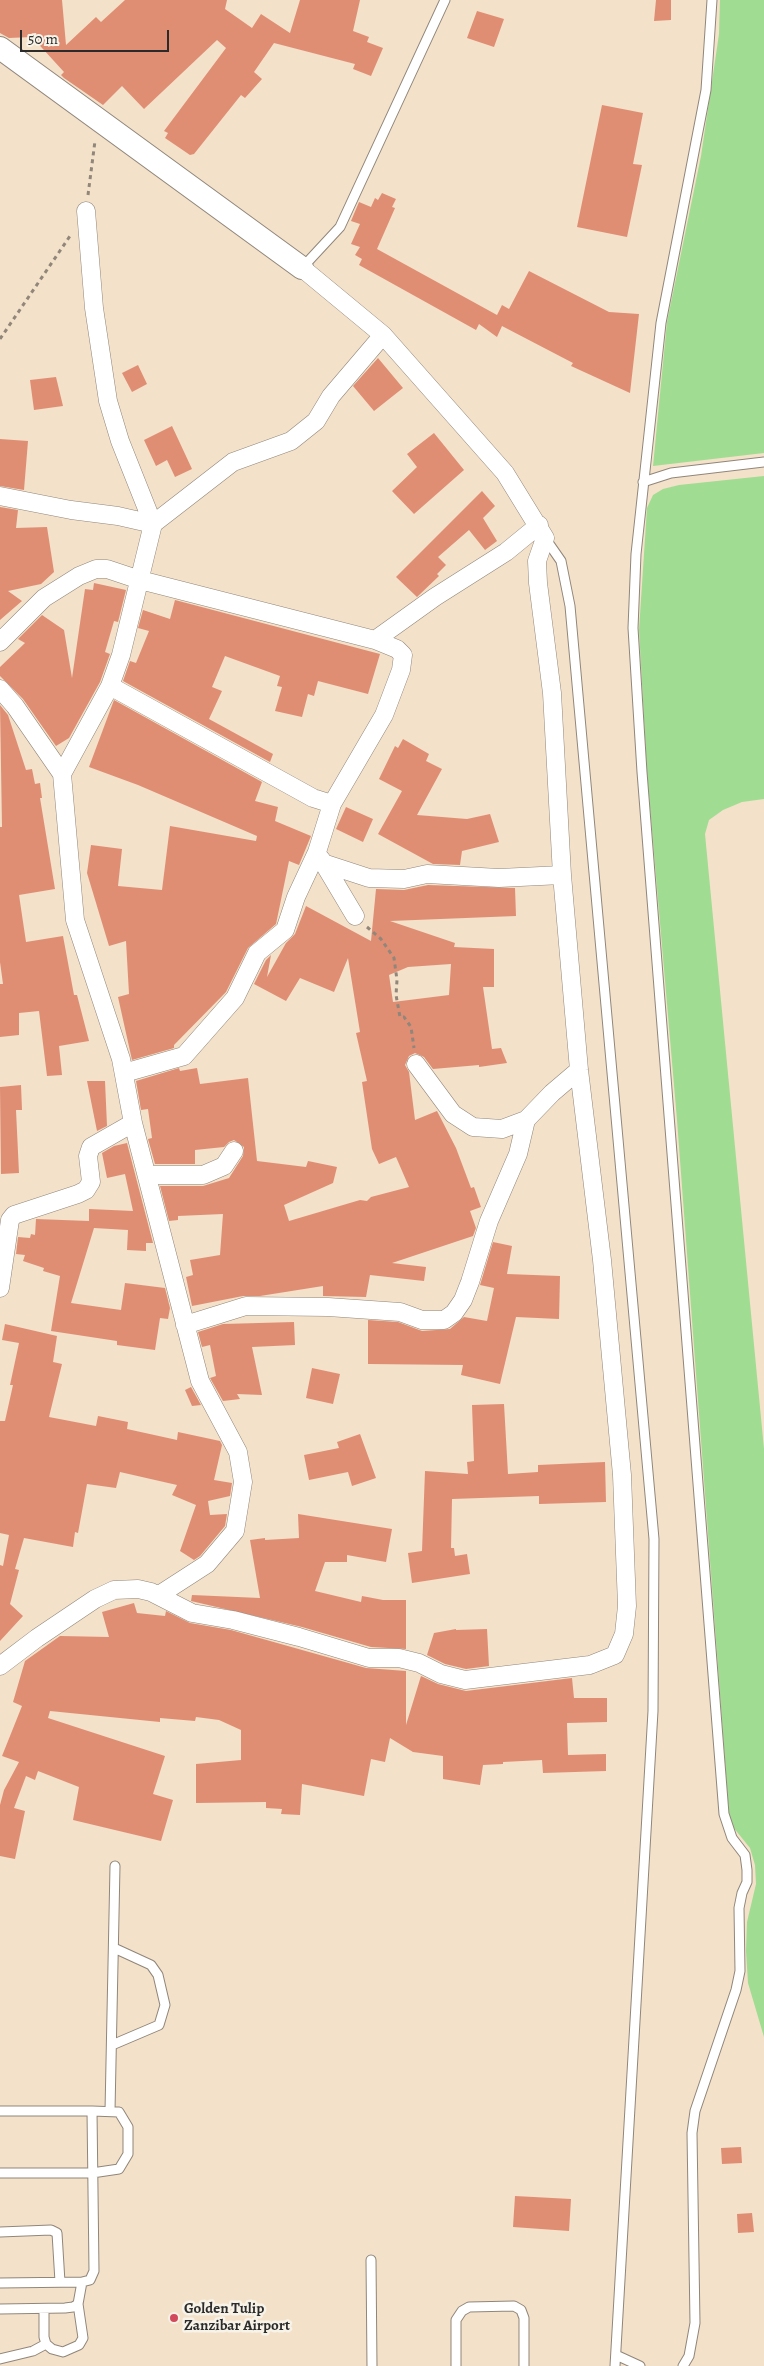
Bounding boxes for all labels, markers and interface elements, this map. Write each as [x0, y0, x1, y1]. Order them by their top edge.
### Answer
scale bar [22, 20, 171, 52]
text: 50 m [28, 29, 58, 49]
place label: Golden Tulip Zanzibar Airport [184, 2300, 290, 2335]
marker: Golden Tulip Zanzibar Airport [168, 2312, 180, 2324]

